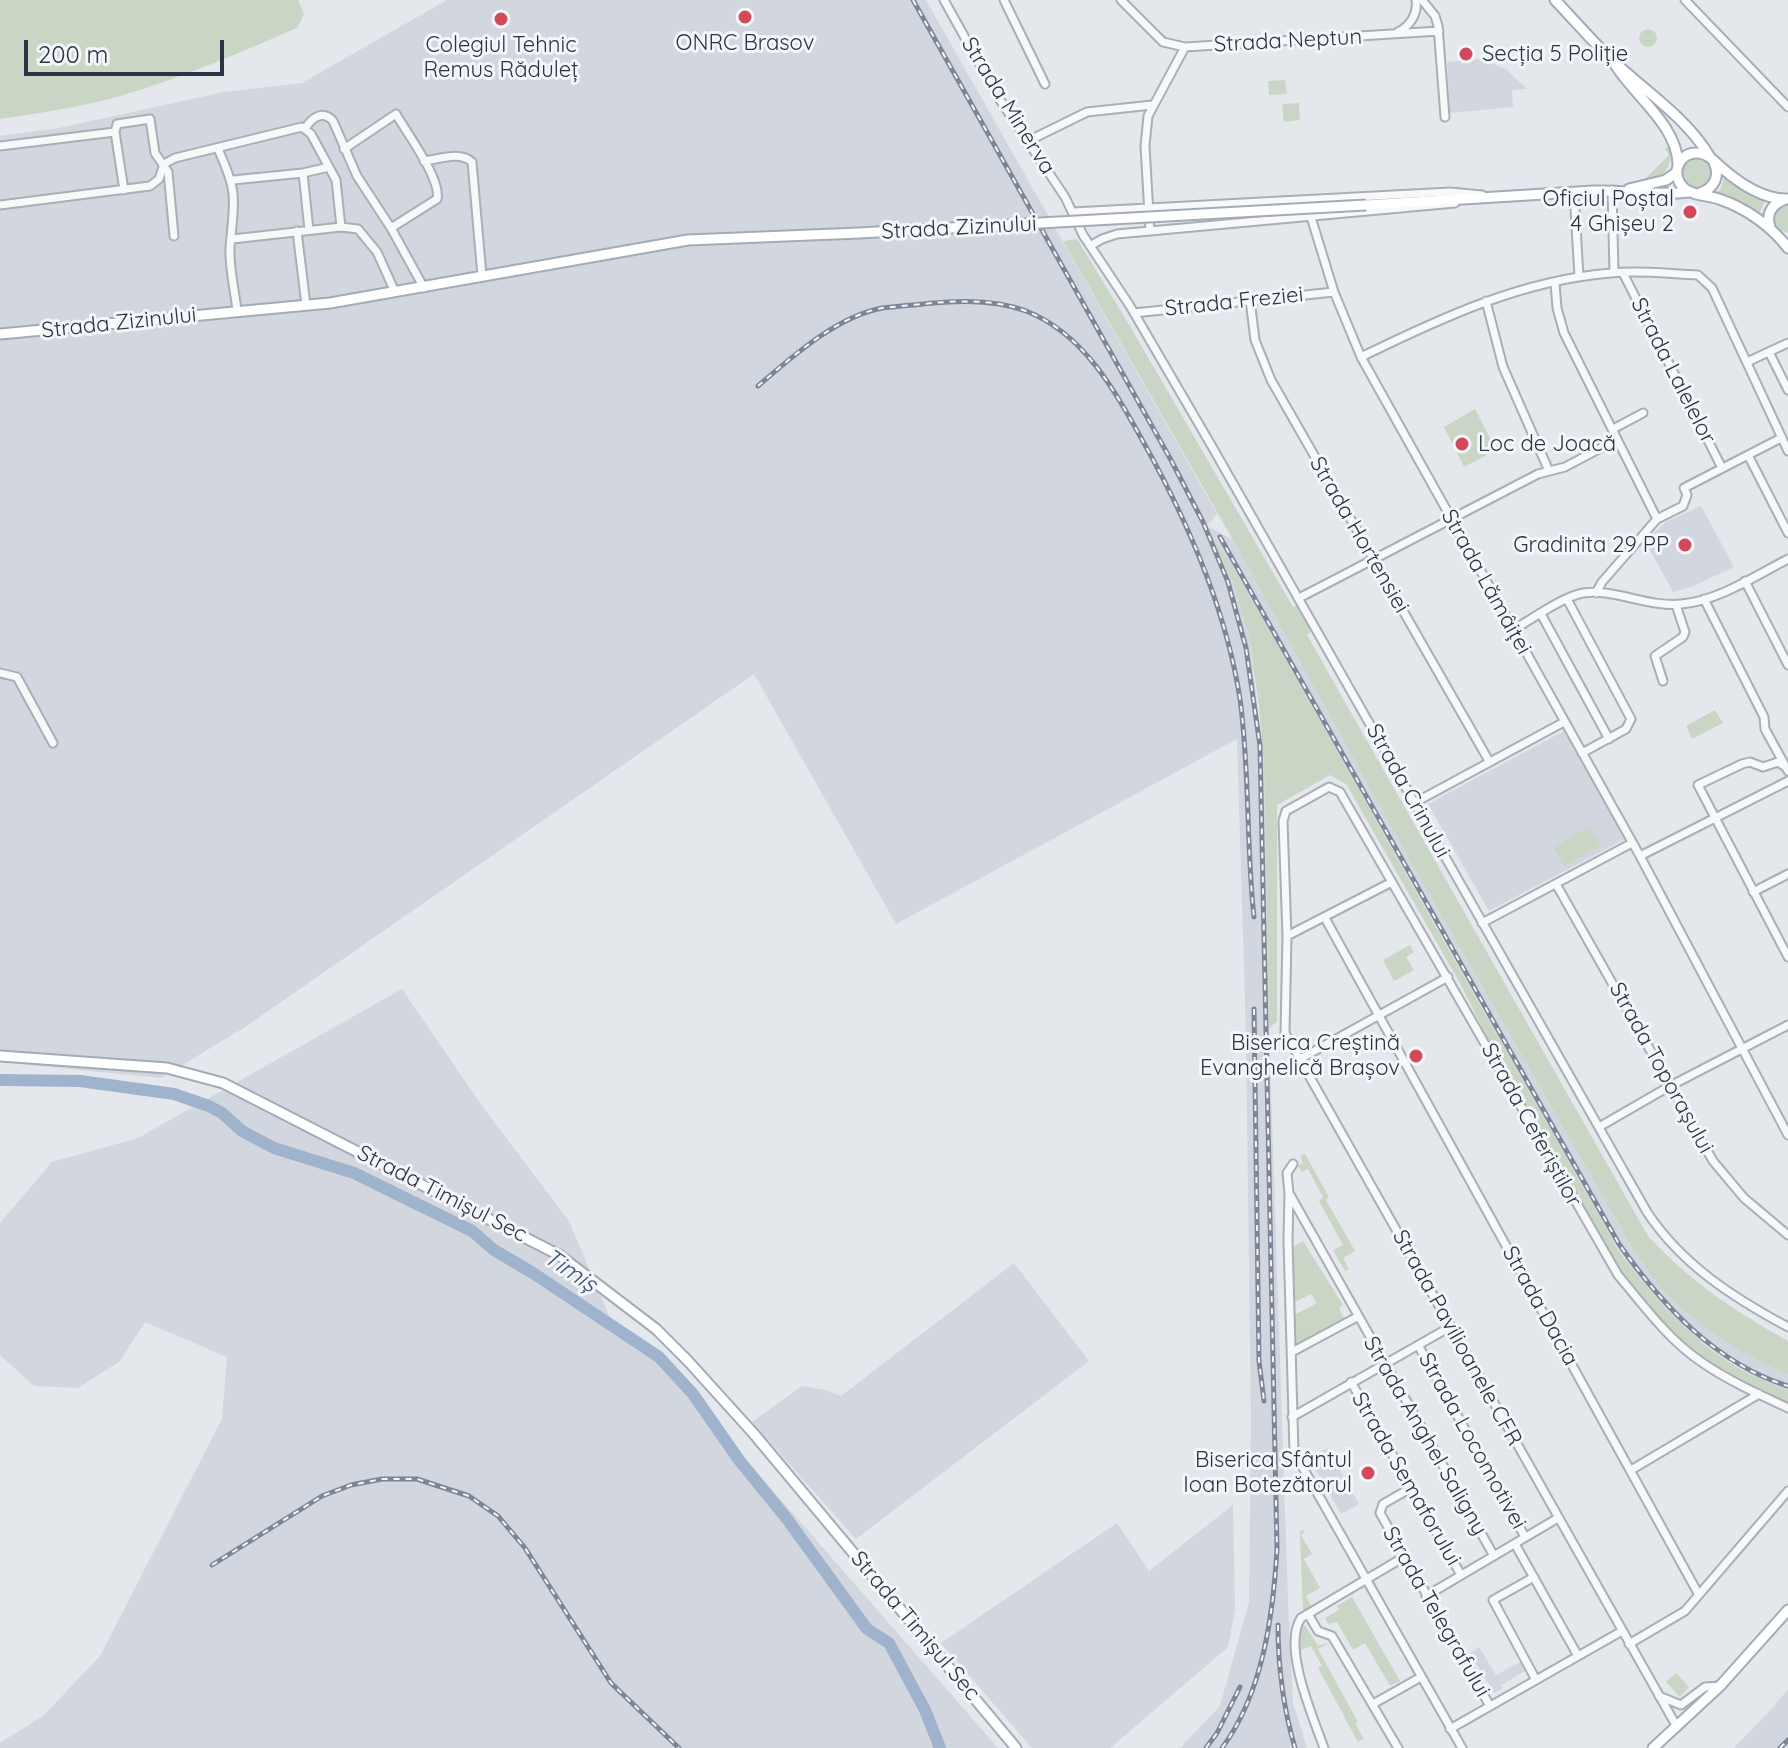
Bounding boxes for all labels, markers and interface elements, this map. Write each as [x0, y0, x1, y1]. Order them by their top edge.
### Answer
marker: ONRC Brasov [736, 8, 754, 26]
marker: Colegiul Tehnic Remus Răduleț [492, 10, 510, 28]
scale bar [28, 24, 228, 74]
street label: Strada Neptun [1213, 24, 1363, 58]
place label: ONRC Brasov [676, 30, 814, 56]
place label: Colegiul Tehnic Remus Răduleț [423, 32, 579, 84]
street label: Strada Minerva [955, 33, 1061, 179]
text: 200 m [38, 39, 108, 69]
place label: Secția 5 Poliție [1482, 41, 1628, 67]
marker: Secția 5 Poliție [1457, 45, 1475, 63]
place label: Oficiul Poștal 4 Ghișeu 2 [1543, 186, 1674, 238]
marker: Oficiul Poștal 4 Ghișeu 2 [1681, 203, 1699, 221]
street label: Strada Zizinului [881, 211, 1037, 245]
street label: Strada Freziei [1163, 282, 1305, 322]
street label: Strada Lalelelor [1625, 294, 1721, 448]
street label: Strada Zizinului [40, 302, 198, 344]
place label: Loc de Joacă [1478, 431, 1616, 457]
marker: Loc de Joacă [1453, 435, 1471, 453]
street label: Strada Hortensiei [1303, 452, 1415, 618]
street label: Strada Lămâiței [1435, 505, 1537, 659]
place label: Gradinita 29 PP [1513, 532, 1669, 558]
marker: Gradinita 29 PP [1676, 536, 1694, 554]
street label: Strada Crinului [1360, 719, 1456, 863]
street label: Strada Toporașului [1603, 978, 1719, 1158]
place label: Biserica Creștină Evanghelică Brașov [1200, 1030, 1400, 1082]
street label: Strada Ceferiștilor [1475, 1039, 1587, 1211]
marker: Biserica Creștină Evanghelică Brașov [1407, 1047, 1425, 1065]
street label: Strada Timișul Sec [353, 1140, 531, 1248]
street label: Strada Pavilioanele CFR [1387, 1225, 1527, 1451]
street label: Strada Dacia [1496, 1242, 1584, 1370]
water label: Timiș [538, 1243, 602, 1299]
street label: Strada Anghel Saligny [1357, 1332, 1493, 1540]
street label: Strada Locomotivei [1412, 1348, 1532, 1534]
street label: Strada Semaforului [1346, 1388, 1466, 1570]
place label: Biserica Sfântul Ioan Botezătorul [1183, 1447, 1352, 1498]
marker: Biserica Sfântul Ioan Botezătorul [1359, 1464, 1377, 1482]
street label: Strada Telegrafului [1377, 1522, 1495, 1702]
street label: Strada Timișul Sec [845, 1546, 985, 1706]

